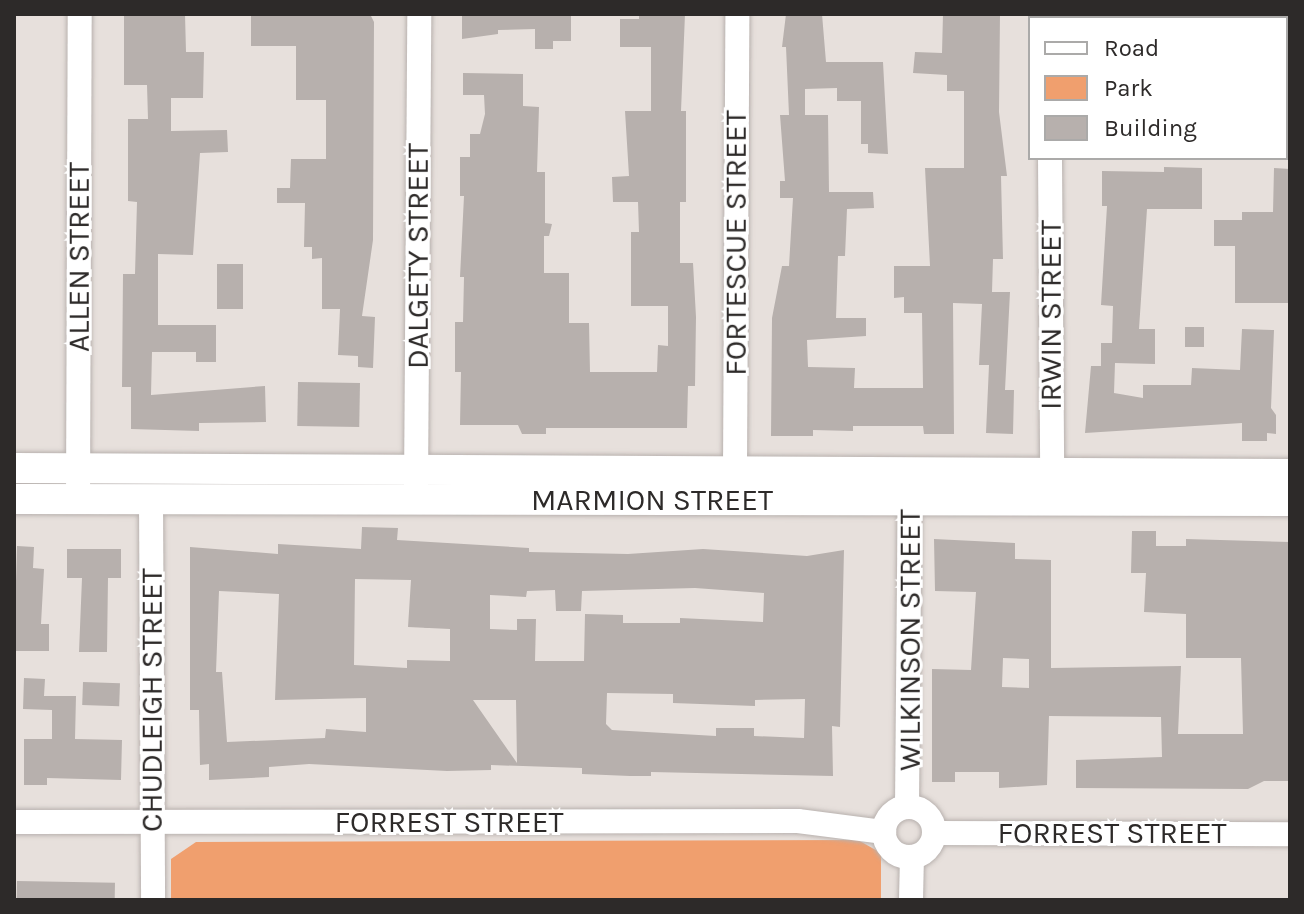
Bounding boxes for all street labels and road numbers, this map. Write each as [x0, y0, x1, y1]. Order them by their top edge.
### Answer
street label: FORTESCUE STREET [718, 110, 754, 376]
street label: DALGETY STREET [400, 143, 436, 369]
street label: ALLEN STREET [61, 162, 97, 352]
street label: IRWIN STREET [1033, 220, 1069, 410]
street label: MARMION STREET [531, 482, 773, 518]
street label: WILKINSON STREET [892, 509, 928, 771]
street label: CHUDLEIGH STREET [134, 568, 170, 832]
street label: FORREST STREET [334, 804, 564, 840]
street label: FORREST STREET [997, 815, 1227, 851]

